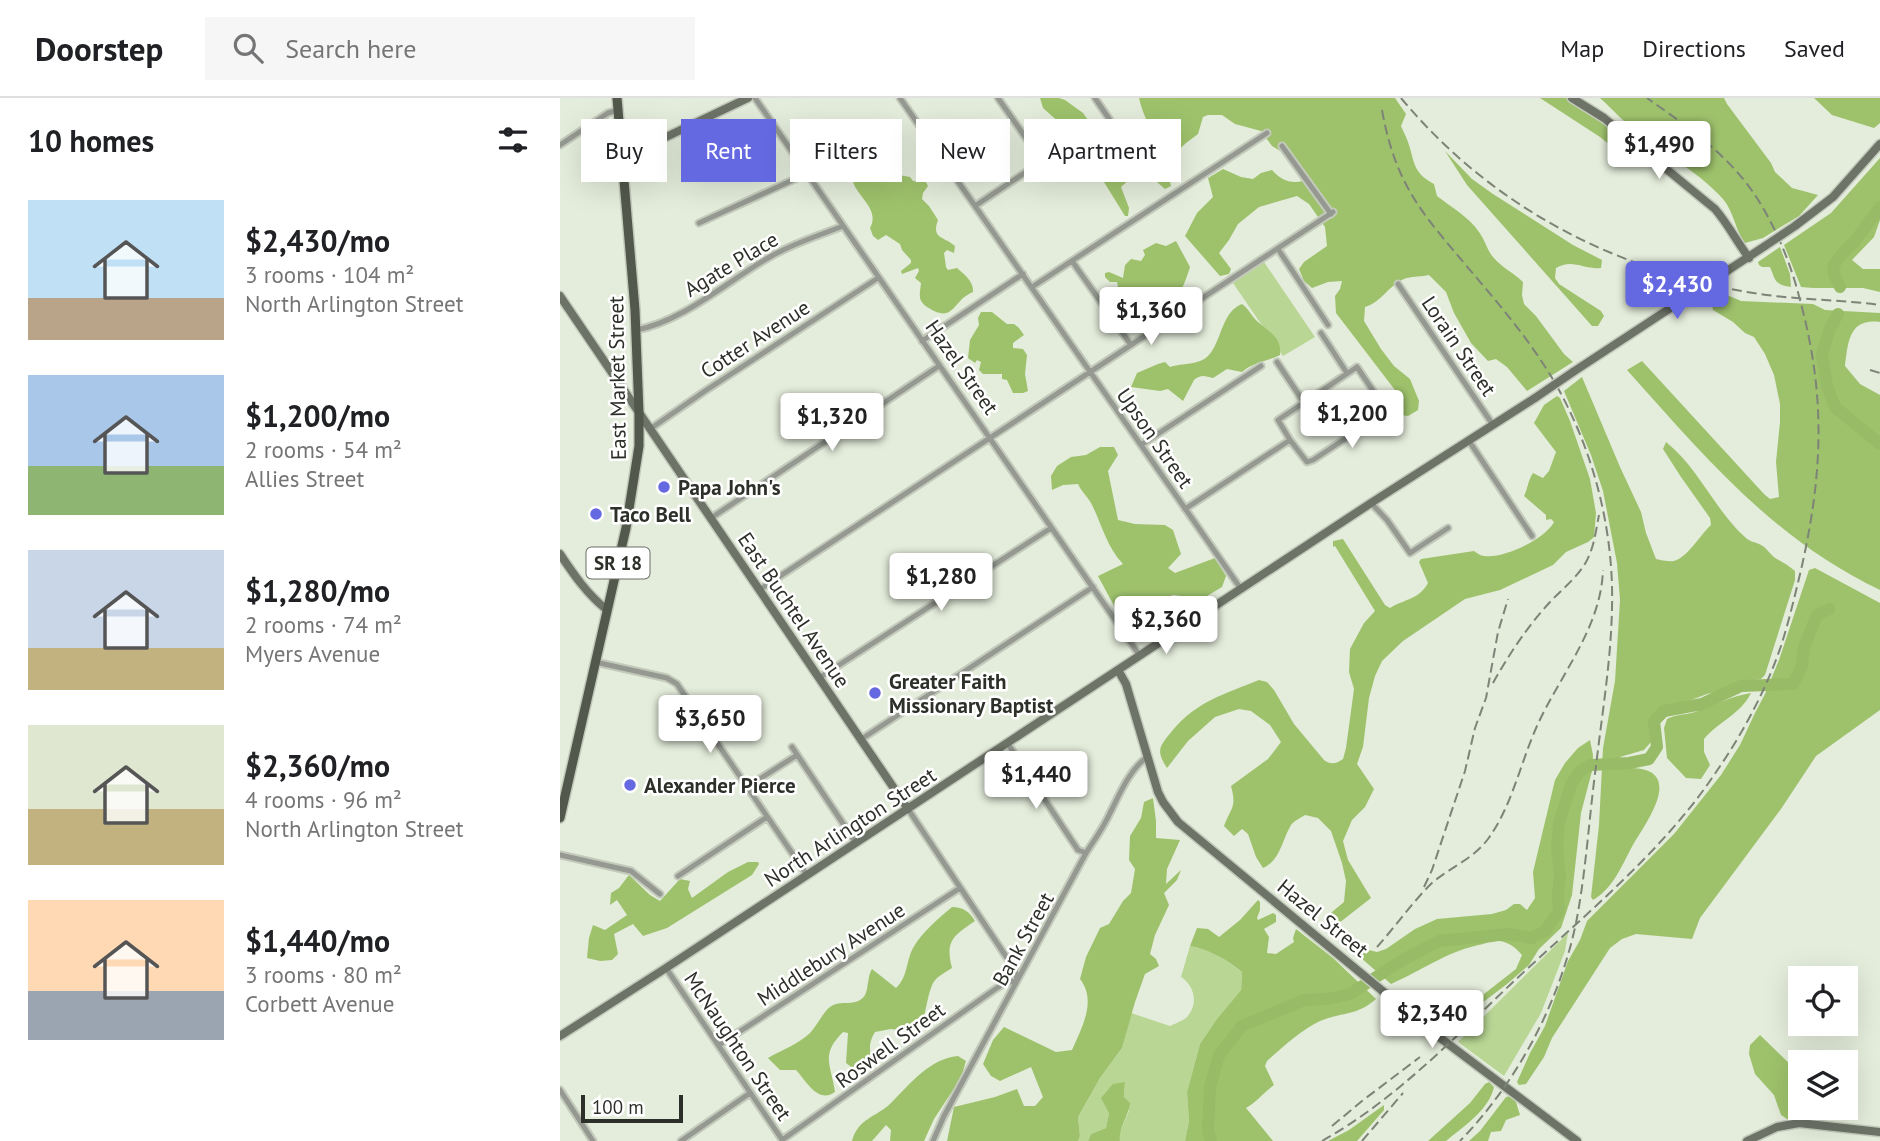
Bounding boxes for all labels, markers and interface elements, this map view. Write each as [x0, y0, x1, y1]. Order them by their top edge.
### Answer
search box [205, 17, 695, 80]
text: Doorstep [35, 27, 163, 70]
icon: search [229, 29, 267, 67]
text: Search here [285, 32, 416, 65]
text: Map [1560, 33, 1604, 64]
text: Directions [1642, 33, 1746, 64]
text: Saved [1784, 33, 1845, 64]
chip: Buy [581, 119, 667, 182]
chip: Rent [681, 119, 776, 182]
chip: Filters [790, 119, 902, 182]
chip: New [916, 119, 1010, 182]
chip: Apartment [1024, 119, 1181, 182]
text: 10 homes [28, 121, 154, 160]
icon: filters [494, 121, 532, 159]
pin: $1,490 [1602, 122, 1716, 181]
text: $1,490 [1623, 129, 1695, 158]
text: $2,430/mo [245, 221, 390, 260]
street label: Agate Place [679, 225, 783, 303]
icon: home [84, 228, 168, 312]
text: 3 rooms · 104 m² [245, 260, 414, 289]
pin: $2,430 [1620, 262, 1734, 321]
text: $2,430 [1641, 269, 1713, 298]
pin: $1,360 [1094, 288, 1208, 347]
text: North Arlington Street [245, 289, 464, 318]
street label: Lorain Street [1416, 291, 1502, 401]
street label: Cotter Avenue [695, 294, 815, 384]
text: $1,360 [1115, 295, 1187, 324]
street label: East Market Street [602, 296, 632, 460]
street label: Hazel Street [920, 314, 1004, 420]
street label: Upson Street [1111, 383, 1199, 493]
pin: $1,200 [1295, 390, 1409, 450]
pin: $1,320 [775, 394, 889, 453]
text: $1,200/mo [245, 396, 390, 435]
text: $1,200 [1316, 398, 1388, 427]
text: $1,320 [796, 401, 868, 430]
icon: home [84, 403, 168, 487]
text: 2 rooms · 54 m² [245, 435, 402, 464]
text: Allies Street [245, 464, 364, 493]
place label: Papa John's [678, 474, 781, 501]
marker: Papa John's [656, 479, 672, 495]
place label: Taco Bell [610, 501, 692, 528]
marker: Taco Bell [588, 506, 604, 522]
street label: East Buchtel Avenue [732, 527, 856, 693]
road number: SR 18 [587, 548, 650, 578]
pin: $1,280 [884, 554, 998, 613]
text: $1,280 [905, 561, 977, 590]
text: $1,280/mo [245, 571, 390, 610]
icon: home [84, 578, 168, 662]
pin: $2,360 [1109, 596, 1223, 656]
text: $2,360 [1130, 604, 1202, 633]
text: 2 rooms · 74 m² [245, 610, 402, 639]
text: Myers Avenue [245, 639, 380, 668]
place label: Greater Faith Missionary Baptist [889, 668, 1054, 719]
marker: Greater Faith Missionary Baptist [867, 685, 883, 701]
pin: $3,650 [653, 696, 767, 755]
text: $3,650 [674, 703, 746, 732]
text: $2,360/mo [245, 746, 390, 785]
pin: $1,440 [979, 752, 1093, 811]
icon: home [84, 753, 168, 837]
text: $1,440 [1000, 759, 1072, 788]
street label: North Arlington Street [759, 761, 941, 893]
place label: Alexander Pierce [644, 772, 796, 799]
marker: Alexander Pierce [622, 777, 638, 793]
text: 4 rooms · 96 m² [245, 785, 402, 814]
text: North Arlington Street [245, 814, 464, 843]
street label: Hazel Street [1272, 873, 1374, 963]
street label: Bank Street [986, 887, 1060, 991]
street label: Middlebury Avenue [752, 896, 910, 1012]
text: $1,440/mo [245, 921, 390, 960]
icon: home [84, 928, 168, 1012]
text: 3 rooms · 80 m² [245, 960, 402, 989]
street label: McNaughton Street [678, 966, 798, 1126]
map controls [1788, 966, 1858, 1120]
button: locate [1788, 966, 1858, 1036]
text: Corbett Avenue [245, 989, 394, 1018]
pin: $2,340 [1375, 990, 1489, 1050]
street label: Roswell Street [830, 996, 950, 1094]
text: $2,340 [1396, 998, 1468, 1027]
button: layers [1788, 1050, 1858, 1120]
scale bar [581, 1092, 682, 1124]
text: 100 m [592, 1095, 644, 1119]

